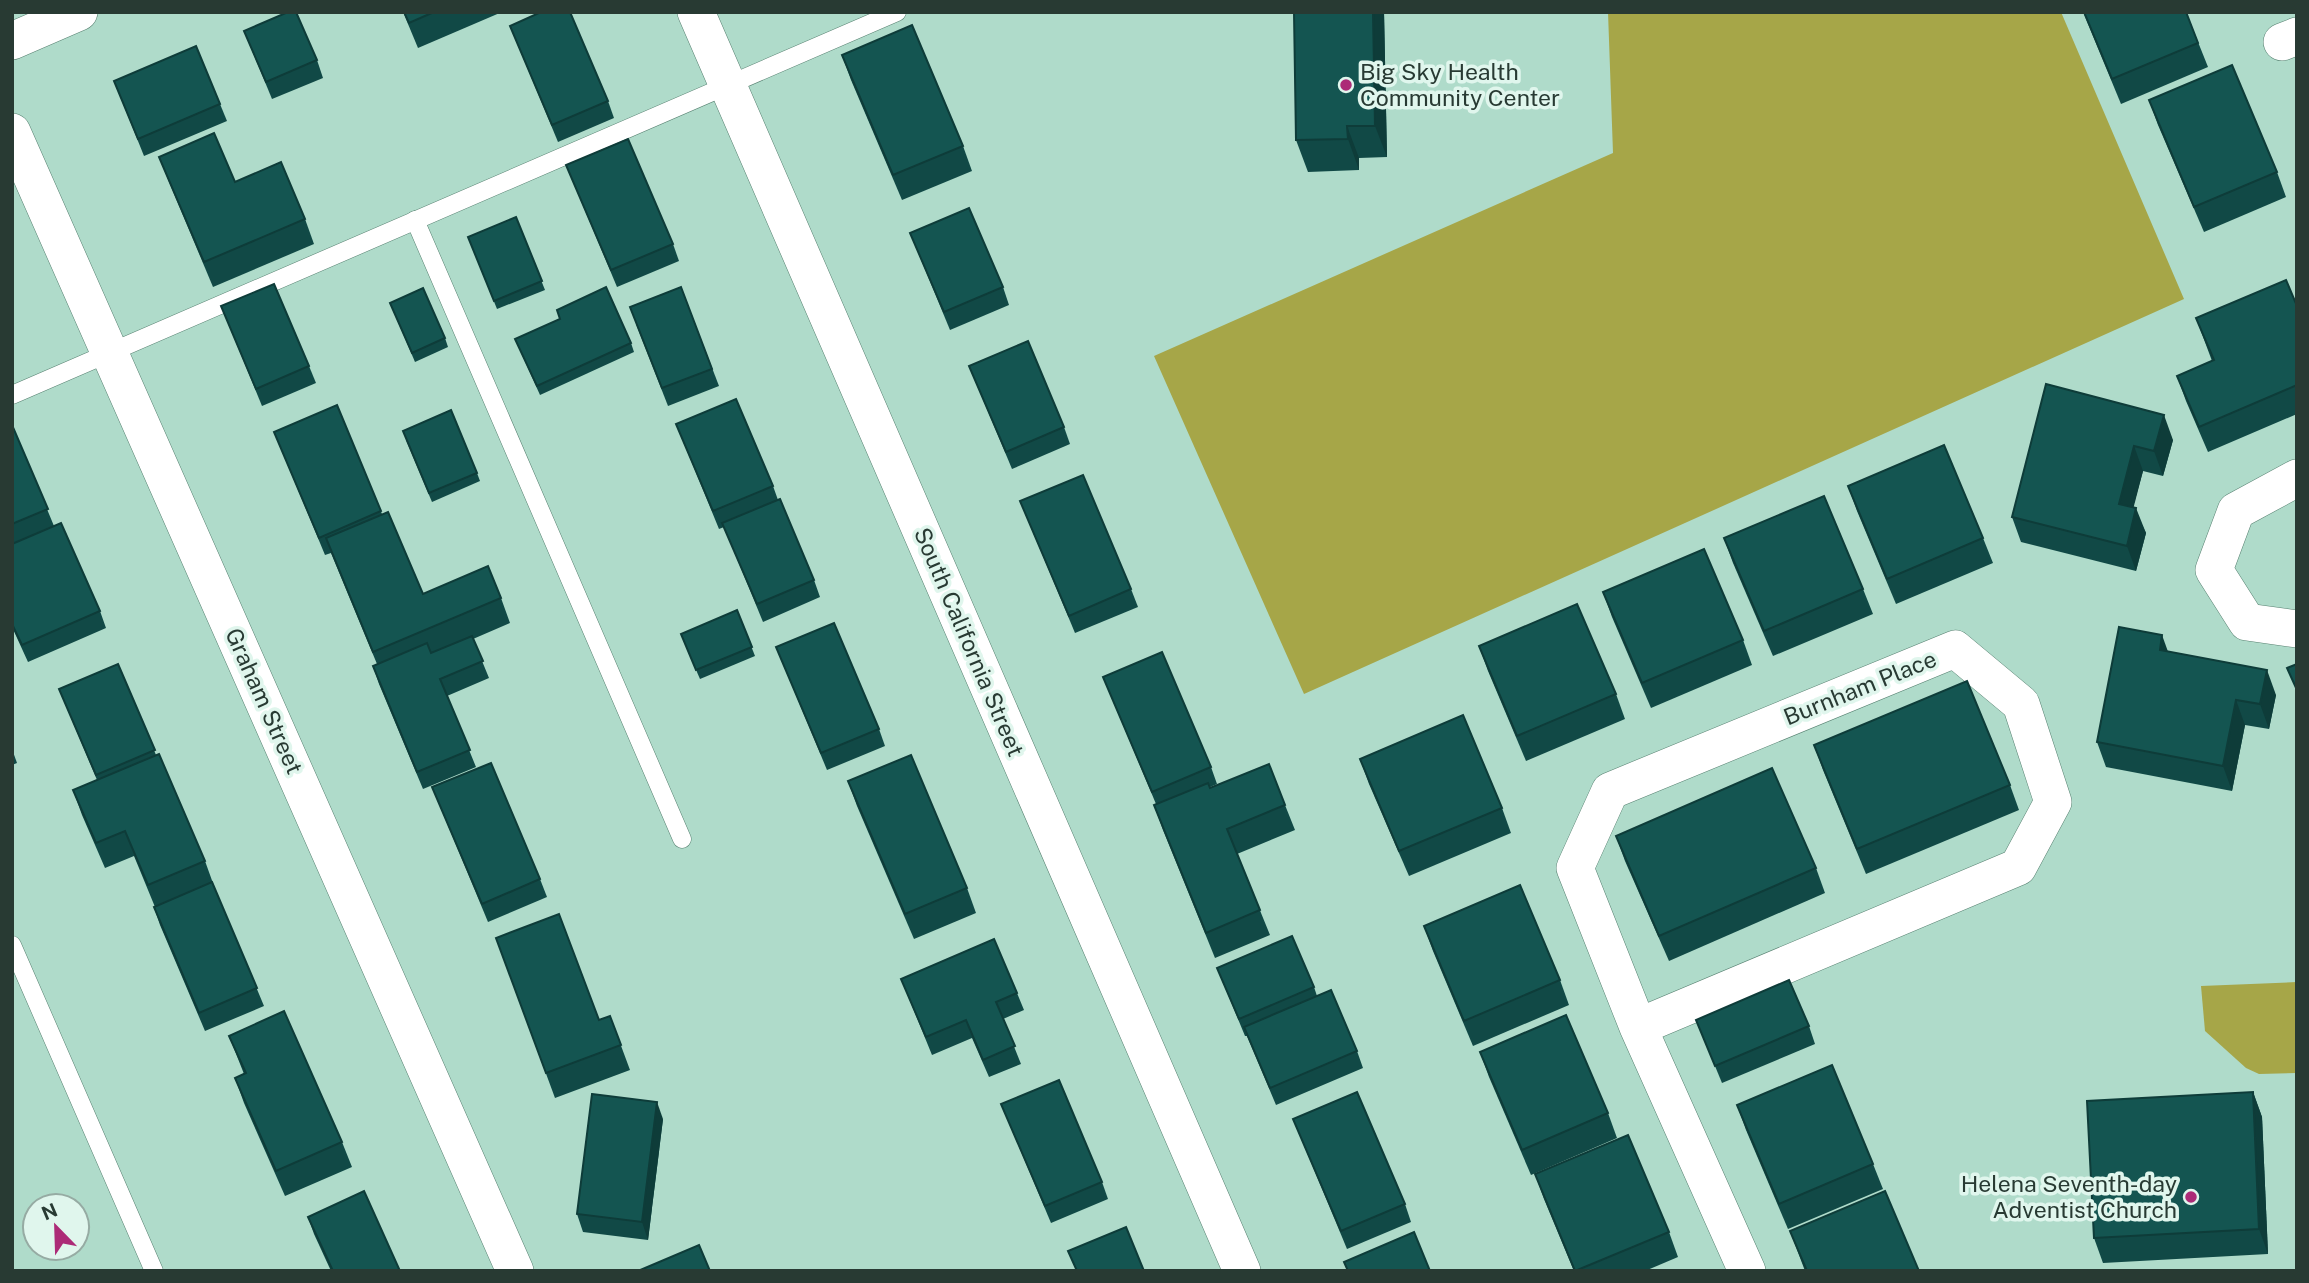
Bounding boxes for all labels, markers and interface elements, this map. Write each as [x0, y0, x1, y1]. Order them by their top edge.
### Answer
place label: Big Sky Health Community Center [1360, 58, 1560, 111]
marker: Big Sky Health Community Center [1338, 77, 1354, 93]
street label: South California Street [909, 523, 1030, 760]
street label: Graham Street [220, 624, 309, 778]
street label: Burnham Place [1780, 645, 1940, 730]
place label: Helena Seventh-day Adventist Church [1961, 1170, 2177, 1223]
marker: Helena Seventh-day Adventist Church [2183, 1189, 2199, 1205]
north arrow [21, 1192, 91, 1262]
text: N [38, 1198, 60, 1224]

